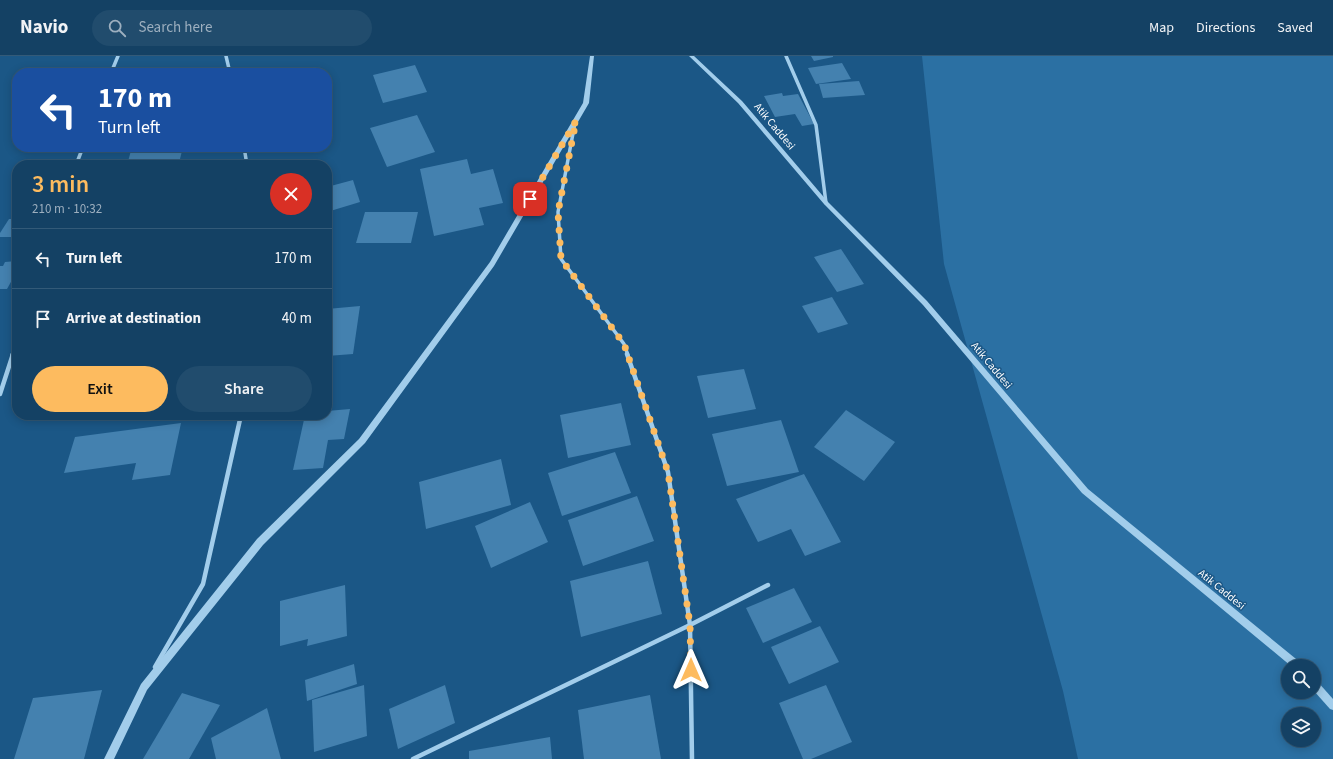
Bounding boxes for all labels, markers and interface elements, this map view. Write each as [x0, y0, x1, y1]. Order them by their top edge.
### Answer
search box [92, 10, 372, 46]
text: Navio [20, 14, 68, 41]
icon: search [106, 17, 128, 39]
text: Search here [138, 17, 212, 38]
text: Map [1149, 18, 1174, 38]
text: Directions [1196, 18, 1255, 38]
text: Saved [1277, 18, 1313, 38]
text: 170 m [98, 78, 172, 118]
icon: left [32, 84, 84, 136]
street label: Atik Caddesi [751, 100, 799, 153]
text: Turn left [98, 115, 160, 140]
text: 3 min [32, 167, 89, 202]
button: close [270, 173, 312, 215]
pin [513, 182, 547, 216]
icon: arrive [519, 188, 541, 210]
text: 210 m · 10:32 [32, 200, 102, 218]
icon: left [32, 248, 54, 270]
text: Turn left [66, 248, 122, 269]
text: 170 m [274, 248, 312, 269]
icon: arrive [32, 308, 54, 330]
text: Arrive at destination [66, 308, 201, 329]
text: 40 m [282, 308, 312, 329]
street label: Atik Caddesi [968, 339, 1016, 392]
button: Exit [32, 366, 168, 412]
button: Share [176, 366, 312, 412]
street label: Atik Caddesi [1195, 566, 1248, 613]
position arrow [670, 649, 712, 691]
map controls [1281, 659, 1321, 747]
button: search [1281, 659, 1321, 699]
button: layers [1281, 707, 1321, 747]

